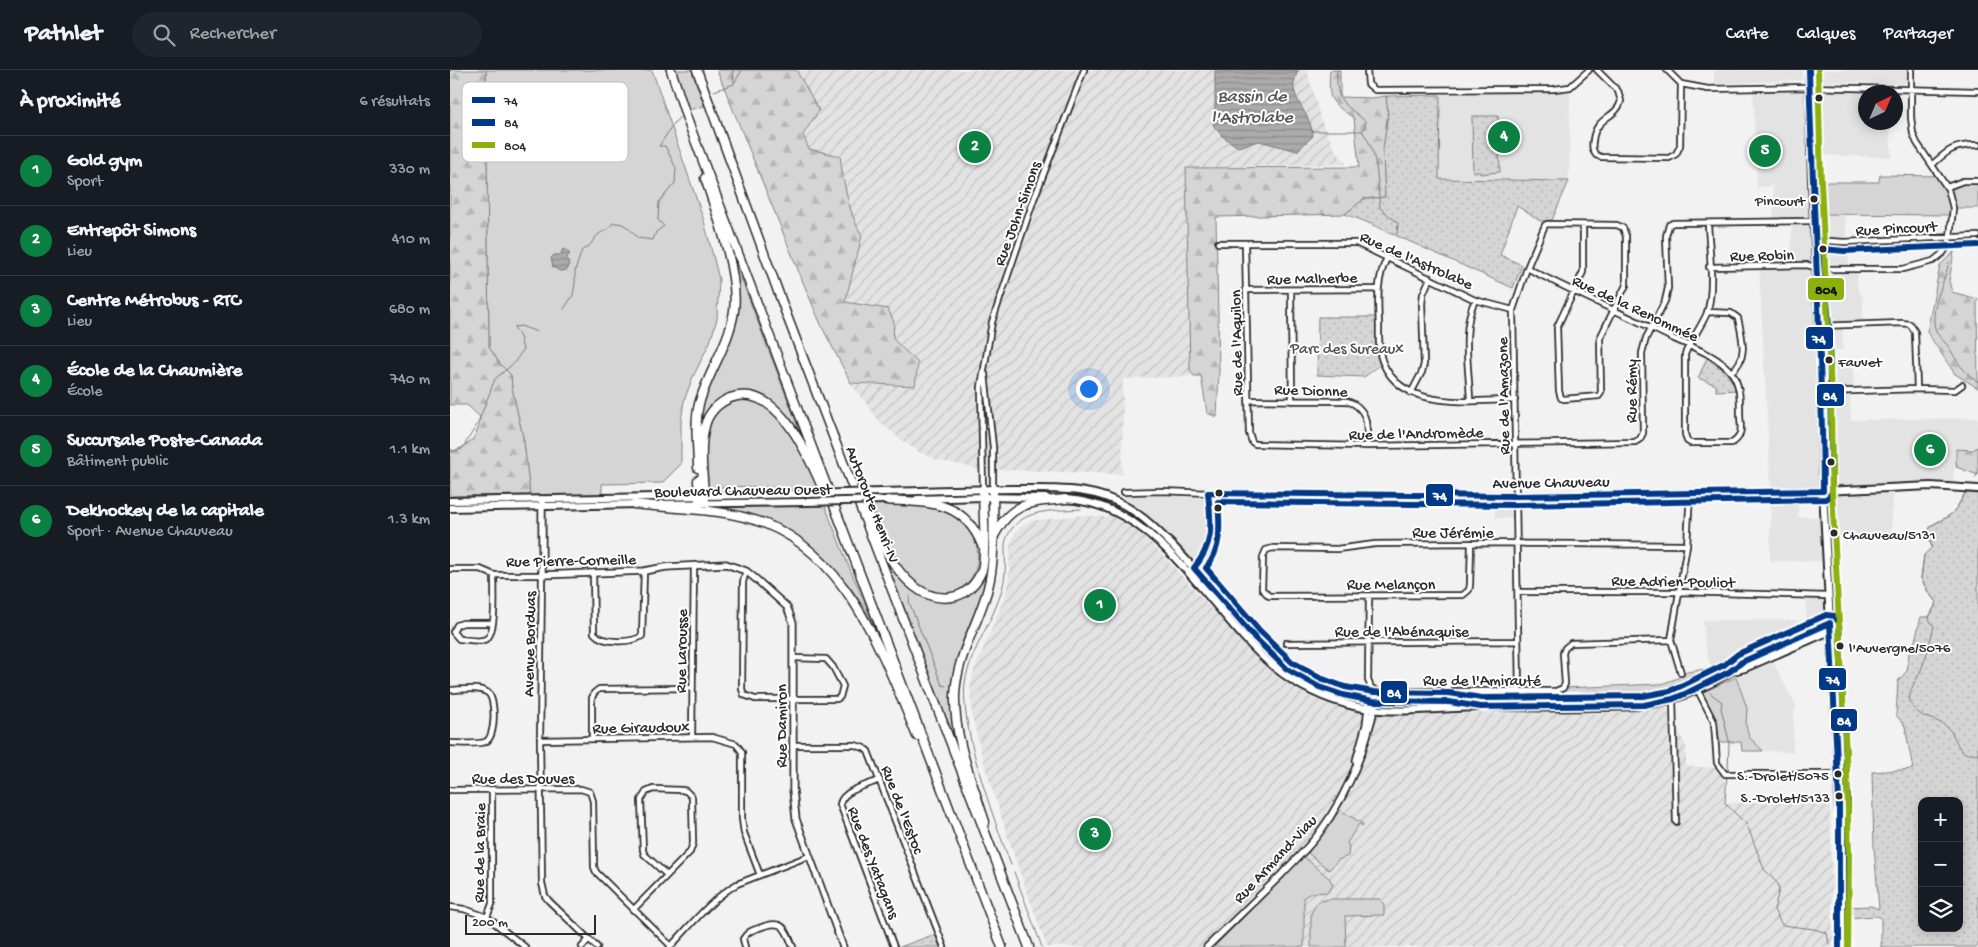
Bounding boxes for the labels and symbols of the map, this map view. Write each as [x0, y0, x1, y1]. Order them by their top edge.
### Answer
legend [462, 82, 628, 162]
north arrow [1858, 85, 1903, 130]
water label: Bassin de l'Astrolabe [1211, 87, 1294, 129]
unlabelled marker [1814, 93, 1824, 103]
text: 74 [503, 94, 518, 111]
text: 84 [504, 116, 519, 133]
pin: 4 [1488, 118, 1520, 156]
pin: 2 [959, 128, 991, 166]
pin: 5 [1749, 132, 1781, 170]
text: 804 [504, 139, 527, 156]
street label: Rue John-Simons [992, 158, 1047, 269]
place label: Pincourt [1754, 193, 1807, 211]
marker: Pincourt [1809, 194, 1819, 204]
street label: Rue Pincourt [1855, 219, 1939, 242]
street label: Rue de l'Astrolabe [1356, 229, 1476, 296]
unlabelled marker [1818, 244, 1828, 254]
street label: Rue Robin [1730, 247, 1795, 268]
street label: Rue Malherbe [1267, 270, 1358, 291]
street label: Rue de la Renommée [1568, 273, 1701, 348]
line badge: 804 [1807, 277, 1845, 301]
text: 804 [1815, 283, 1837, 300]
street label: Rue de l'Aquilon [1228, 289, 1249, 396]
line badge: 74 [1805, 326, 1834, 350]
text: 74 [1811, 332, 1826, 349]
street label: Rue de l'Amazone [1495, 336, 1516, 455]
park label: Parc des Sureaux [1289, 341, 1404, 360]
place label: Fauvet [1837, 354, 1883, 372]
marker: Fauvet [1824, 355, 1834, 365]
street label: Rue Rémy [1624, 359, 1643, 423]
your location [1076, 376, 1102, 402]
street label: Rue Dionne [1274, 382, 1349, 403]
line badge: 84 [1816, 383, 1845, 407]
text: 84 [1823, 389, 1838, 406]
street label: Rue de l'Andromède [1349, 425, 1484, 446]
pin: 6 [1914, 431, 1946, 469]
street label: Autoroute Henri-IV [840, 444, 902, 567]
unlabelled marker [1826, 457, 1836, 467]
street label: Avenue Chauveau [1492, 474, 1610, 495]
street label: Boulevard Chauveau Ouest [653, 481, 833, 504]
line badge: 74 [1425, 483, 1454, 507]
unlabelled marker [1214, 488, 1224, 498]
text: 74 [1432, 489, 1447, 506]
unlabelled marker [1213, 503, 1223, 513]
street label: Rue Jérémie [1412, 525, 1495, 544]
place label: Chauveau/5131 [1843, 527, 1936, 545]
marker: Chauveau/5131 [1829, 528, 1839, 538]
street label: Rue Pierre-Corneille [506, 552, 637, 573]
street label: Rue Adrien-Pouliot [1611, 573, 1736, 594]
street label: Rue Melançon [1347, 577, 1436, 596]
pin: 1 [1084, 586, 1116, 624]
street label: Avenue Borduas [521, 590, 542, 697]
street label: Rue Larousse [673, 608, 694, 693]
street label: Rue de l'Abénaquise [1335, 624, 1470, 643]
place label: l'Auvergne/5076 [1849, 640, 1951, 658]
marker: l'Auvergne/5076 [1835, 641, 1845, 651]
line badge: 74 [1818, 667, 1847, 691]
street label: Rue de l'Amirauté [1423, 673, 1542, 692]
text: 74 [1825, 673, 1840, 690]
line badge: 84 [1380, 680, 1408, 704]
street label: Rue Damiron [774, 684, 793, 768]
text: 84 [1387, 686, 1402, 703]
line badge: 84 [1830, 708, 1858, 732]
text: 84 [1837, 714, 1852, 731]
street label: Rue Giraudoux [592, 719, 690, 740]
street label: Rue de l'Estoc [875, 763, 926, 858]
place label: S.-Drolet/5075 [1737, 768, 1829, 786]
marker: S.-Drolet/5075 [1833, 769, 1843, 779]
street label: Rue des Douves [472, 771, 575, 790]
place label: S.-Drolet/5133 [1740, 790, 1830, 808]
marker: S.-Drolet/5133 [1834, 791, 1844, 801]
street label: Rue de la Braie [471, 802, 492, 903]
street label: Rue des Yatagans [842, 805, 902, 923]
street label: Rue Armand-Viau [1231, 812, 1323, 909]
pin: 3 [1079, 815, 1111, 853]
scale bar [465, 912, 596, 935]

